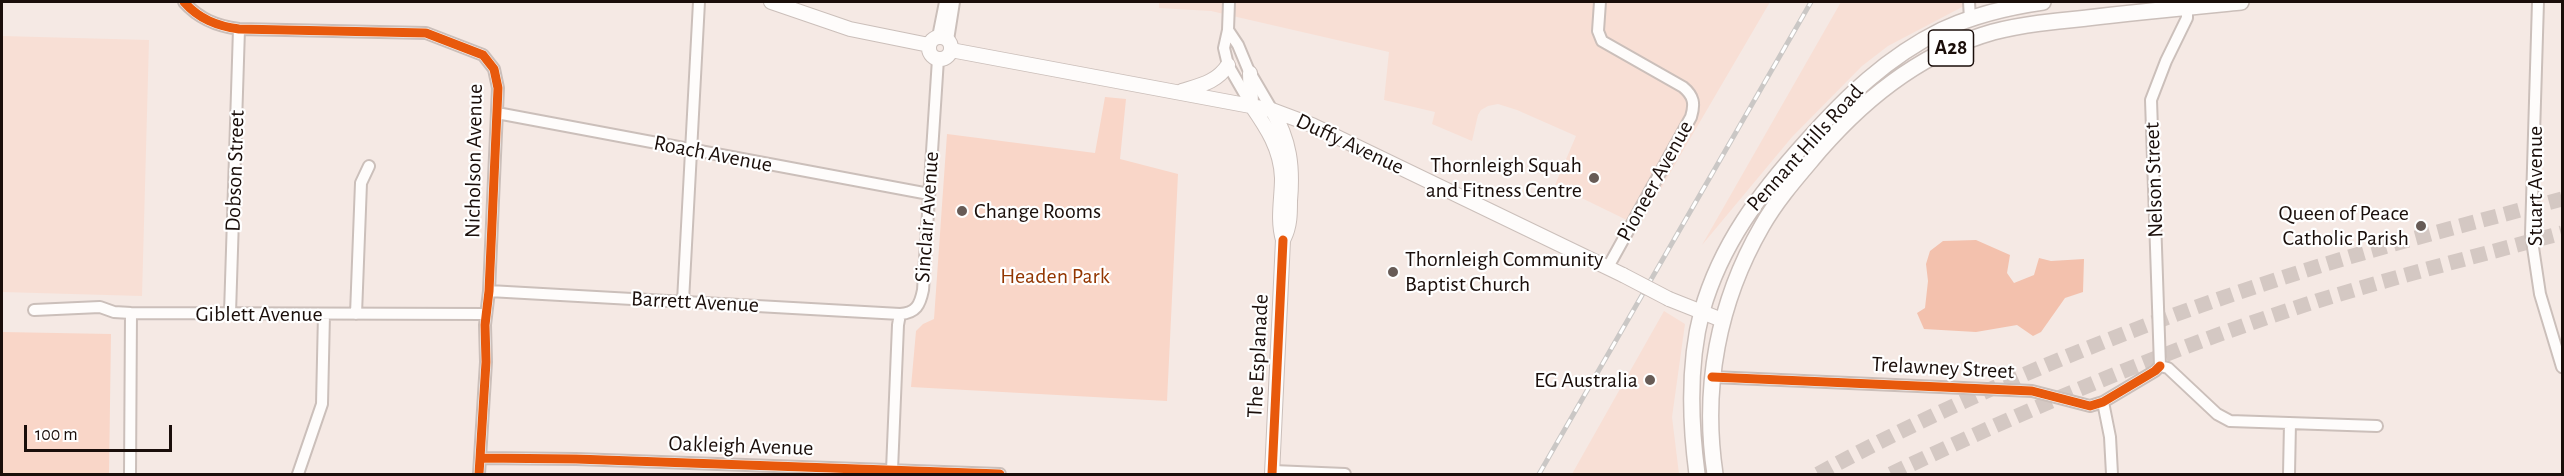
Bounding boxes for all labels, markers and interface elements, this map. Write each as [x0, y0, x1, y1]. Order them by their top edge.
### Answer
road number: A28 [1928, 30, 1974, 66]
street label: Pennant Hills Road [1741, 79, 1869, 217]
street label: Nicholson Avenue [459, 84, 489, 238]
street label: Duffy Avenue [1292, 108, 1408, 180]
street label: Dobson Street [220, 110, 250, 232]
street label: Pioneer Avenue [1611, 116, 1699, 246]
street label: Nelson Street [2139, 122, 2169, 238]
street label: Stuart Avenue [2522, 126, 2548, 246]
street label: Roach Avenue [652, 130, 774, 178]
street label: Sinclair Avenue [909, 151, 945, 283]
place label: Thornleigh Squah and Fitness Centre [1426, 152, 1582, 204]
marker: Thornleigh Squah and Fitness Centre [1587, 171, 1601, 185]
place label: Change Rooms [974, 198, 1101, 224]
place label: Queen of Peace Catholic Parish [2278, 200, 2409, 252]
marker: Change Rooms [955, 204, 969, 218]
marker: Queen of Peace Catholic Parish [2414, 219, 2428, 233]
place label: Thornleigh Community Baptist Church [1405, 246, 1603, 298]
park label: Headen Park [1000, 263, 1110, 289]
marker: Thornleigh Community Baptist Church [1386, 265, 1400, 279]
street label: Barrett Avenue [630, 285, 760, 319]
street label: The Esplanade [1242, 293, 1274, 419]
street label: Giblett Avenue [195, 301, 323, 327]
street label: Trelawney Street [1871, 351, 2015, 385]
place label: EG Australia [1534, 367, 1638, 393]
marker: EG Australia [1643, 373, 1657, 387]
scale bar [27, 413, 176, 451]
text: 100 m [35, 426, 78, 444]
street label: Oakleigh Avenue [668, 430, 814, 462]

